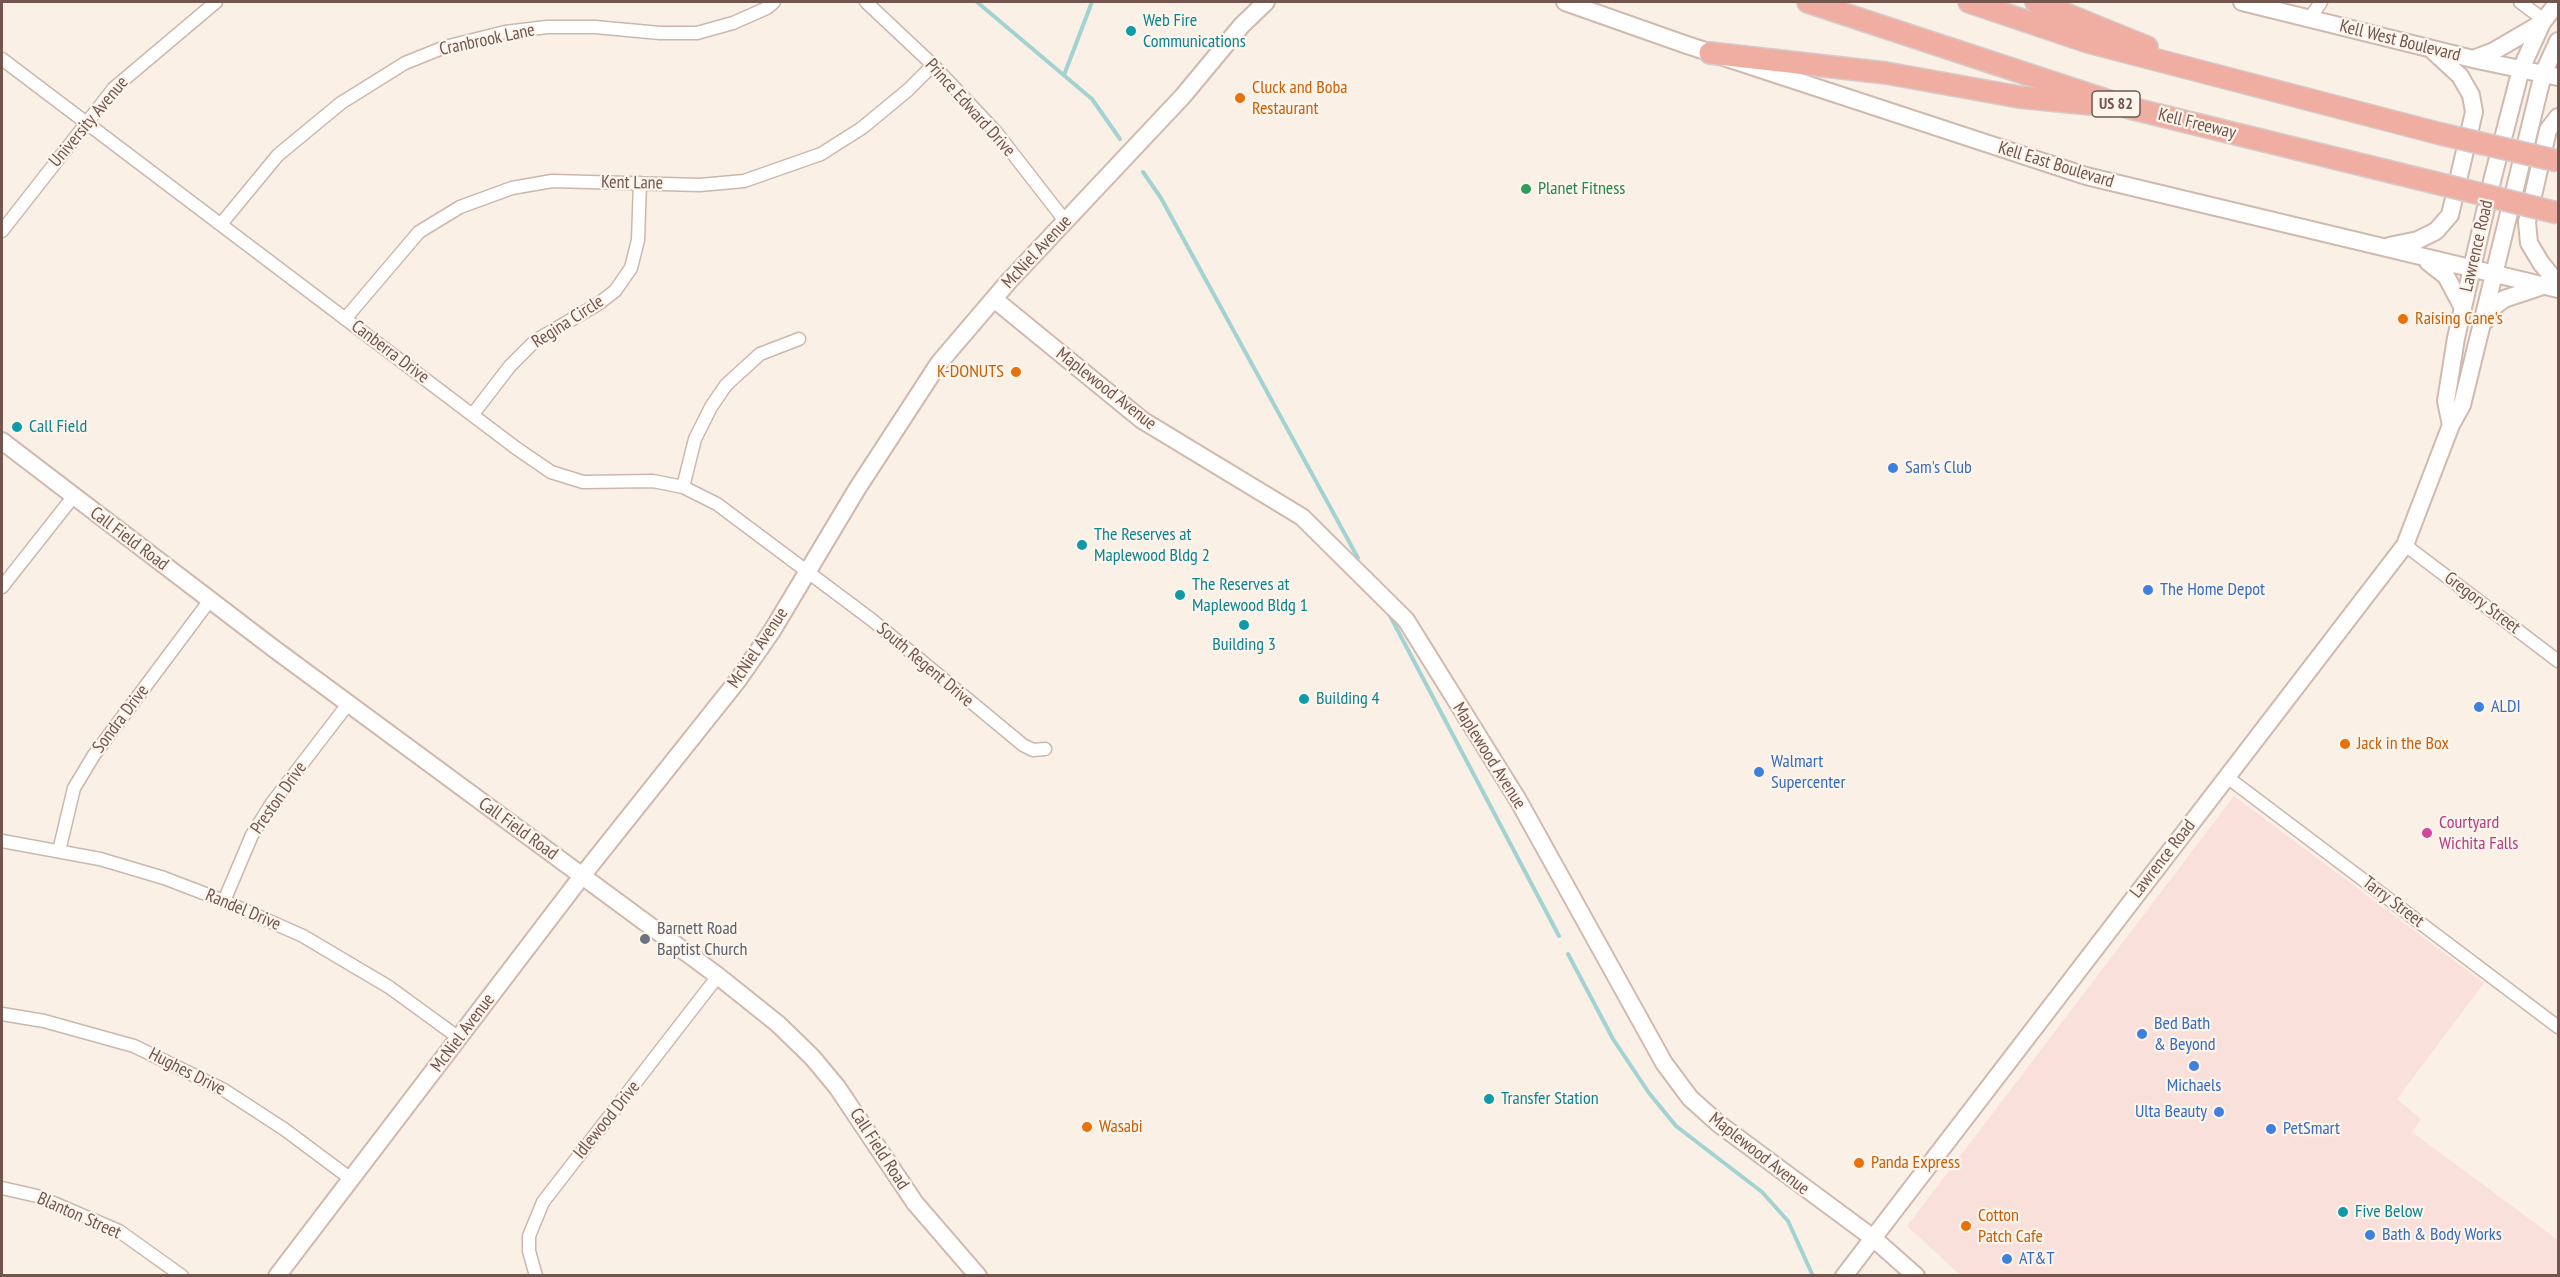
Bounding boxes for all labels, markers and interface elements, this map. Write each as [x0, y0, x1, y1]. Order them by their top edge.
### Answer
place label: Web Fire Communications [1143, 10, 1246, 52]
street label: Kell West Boulevard [2337, 16, 2463, 66]
street label: Cranbrook Lane [437, 19, 537, 61]
marker: Web Fire Communications [1124, 24, 1138, 38]
street label: Prince Edward Drive [920, 55, 1020, 161]
street label: University Avenue [45, 72, 133, 172]
place label: Cluck and Boba Restaurant [1252, 77, 1347, 119]
marker: Cluck and Boba Restaurant [1233, 91, 1247, 105]
road number: US 82 [2092, 91, 2140, 117]
street label: Kell Freeway [2156, 104, 2238, 144]
street label: Kell East Boulevard [1996, 137, 2116, 193]
street label: Kent Lane [601, 172, 663, 194]
place label: Planet Fitness [1538, 178, 1625, 200]
marker: Planet Fitness [1519, 182, 1533, 196]
street label: Lawrence Road [2456, 198, 2498, 294]
street label: McNiel Avenue [998, 211, 1076, 293]
street label: Regina Circle [528, 291, 608, 353]
place label: Raising Cane's [2415, 308, 2503, 330]
marker: Raising Cane's [2396, 312, 2410, 326]
street label: Canberra Drive [347, 316, 433, 388]
street label: Maplewood Avenue [1052, 343, 1160, 435]
place label: K-DONUTS [937, 361, 1004, 383]
marker: K-DONUTS [1009, 365, 1023, 379]
place label: Call Field [29, 416, 87, 438]
marker: Call Field [10, 420, 24, 434]
place label: Sam's Club [1905, 457, 1972, 479]
marker: Sam's Club [1886, 461, 1900, 475]
street label: Call Field Road [85, 502, 173, 576]
place label: The Reserves at Maplewood Bldg 2 [1094, 524, 1210, 566]
marker: The Reserves at Maplewood Bldg 2 [1075, 538, 1089, 552]
street label: Gregory Street [2440, 567, 2524, 639]
place label: The Reserves at Maplewood Bldg 1 [1192, 574, 1308, 616]
place label: The Home Depot [2160, 579, 2265, 601]
marker: The Home Depot [2141, 583, 2155, 597]
marker: The Reserves at Maplewood Bldg 1 [1173, 588, 1187, 602]
street label: McNiel Avenue [723, 604, 793, 692]
street label: South Regent Drive [872, 618, 978, 712]
marker: Building 3 [1237, 618, 1251, 632]
place label: Building 3 [1212, 634, 1276, 656]
street label: Sondra Drive [88, 681, 154, 757]
place label: Building 4 [1316, 688, 1380, 710]
marker: Building 4 [1297, 692, 1311, 706]
place label: ALDI [2491, 696, 2521, 718]
street label: Maplewood Avenue [1448, 699, 1530, 813]
marker: ALDI [2472, 700, 2486, 714]
place label: Jack in the Box [2357, 733, 2449, 755]
marker: Jack in the Box [2338, 737, 2352, 751]
place label: Walmart Supercenter [1771, 751, 1845, 794]
street label: Preston Drive [246, 758, 312, 838]
marker: Walmart Supercenter [1752, 765, 1766, 779]
street label: Call Field Road [474, 793, 562, 865]
place label: Courtyard Wichita Falls [2439, 812, 2518, 854]
street label: Lawrence Road [2126, 816, 2200, 902]
marker: Courtyard Wichita Falls [2420, 826, 2434, 840]
street label: Tarry Street [2358, 872, 2428, 932]
street label: Randel Drive [202, 884, 284, 936]
place label: Barnett Road Baptist Church [657, 918, 747, 960]
marker: Barnett Road Baptist Church [638, 932, 652, 946]
street label: McNiel Avenue [427, 990, 499, 1076]
place label: Bed Bath & Beyond [2154, 1013, 2215, 1056]
marker: Bed Bath & Beyond [2135, 1027, 2149, 1041]
street label: Hughes Drive [145, 1043, 229, 1101]
marker: Michaels [2187, 1059, 2201, 1073]
place label: Michaels [2167, 1075, 2221, 1097]
street label: Idlewood Drive [569, 1077, 645, 1163]
place label: Transfer Station [1501, 1088, 1599, 1110]
marker: Transfer Station [1482, 1092, 1496, 1106]
place label: Ulta Beauty [2135, 1101, 2207, 1123]
street label: Call Field Road [845, 1104, 913, 1194]
marker: Ulta Beauty [2212, 1105, 2226, 1119]
street label: Maplewood Avenue [1705, 1108, 1813, 1200]
place label: Wasabi [1099, 1116, 1143, 1138]
place label: PetSmart [2283, 1118, 2340, 1140]
marker: Wasabi [1080, 1120, 1094, 1134]
marker: PetSmart [2264, 1122, 2278, 1136]
place label: Panda Express [1871, 1152, 1960, 1174]
marker: Panda Express [1852, 1156, 1866, 1170]
street label: Blanton Street [34, 1188, 124, 1244]
place label: Five Below [2355, 1201, 2423, 1223]
place label: Cotton Patch Cafe [1978, 1205, 2043, 1248]
marker: Five Below [2336, 1205, 2350, 1219]
marker: Cotton Patch Cafe [1959, 1219, 1973, 1233]
place label: Bath & Body Works [2382, 1224, 2502, 1246]
marker: Bath & Body Works [2363, 1228, 2377, 1242]
place label: AT&T [2019, 1248, 2054, 1270]
marker: AT&T [2000, 1252, 2014, 1266]

